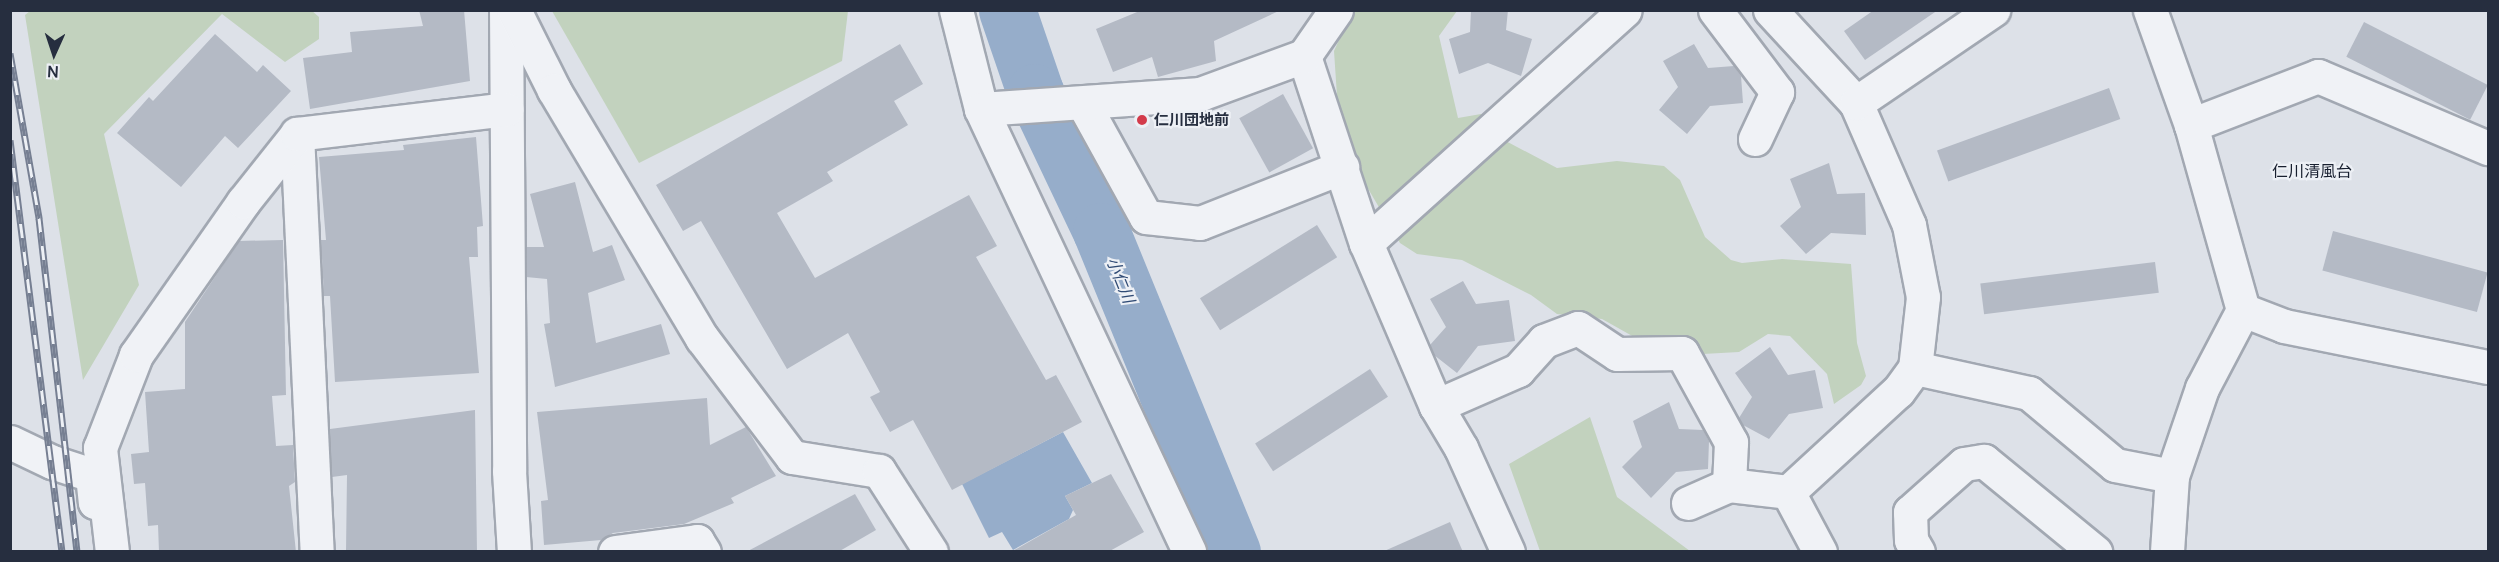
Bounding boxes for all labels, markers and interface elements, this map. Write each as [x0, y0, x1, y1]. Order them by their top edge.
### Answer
north arrow [24, 24, 84, 84]
text: N [47, 61, 59, 83]
place label: 仁川団地前 [1154, 111, 1229, 129]
marker: 仁川団地前 [1135, 113, 1149, 127]
district label: 仁川清風台 [2272, 161, 2352, 181]
water label: 小仁川 [1103, 254, 1139, 306]

